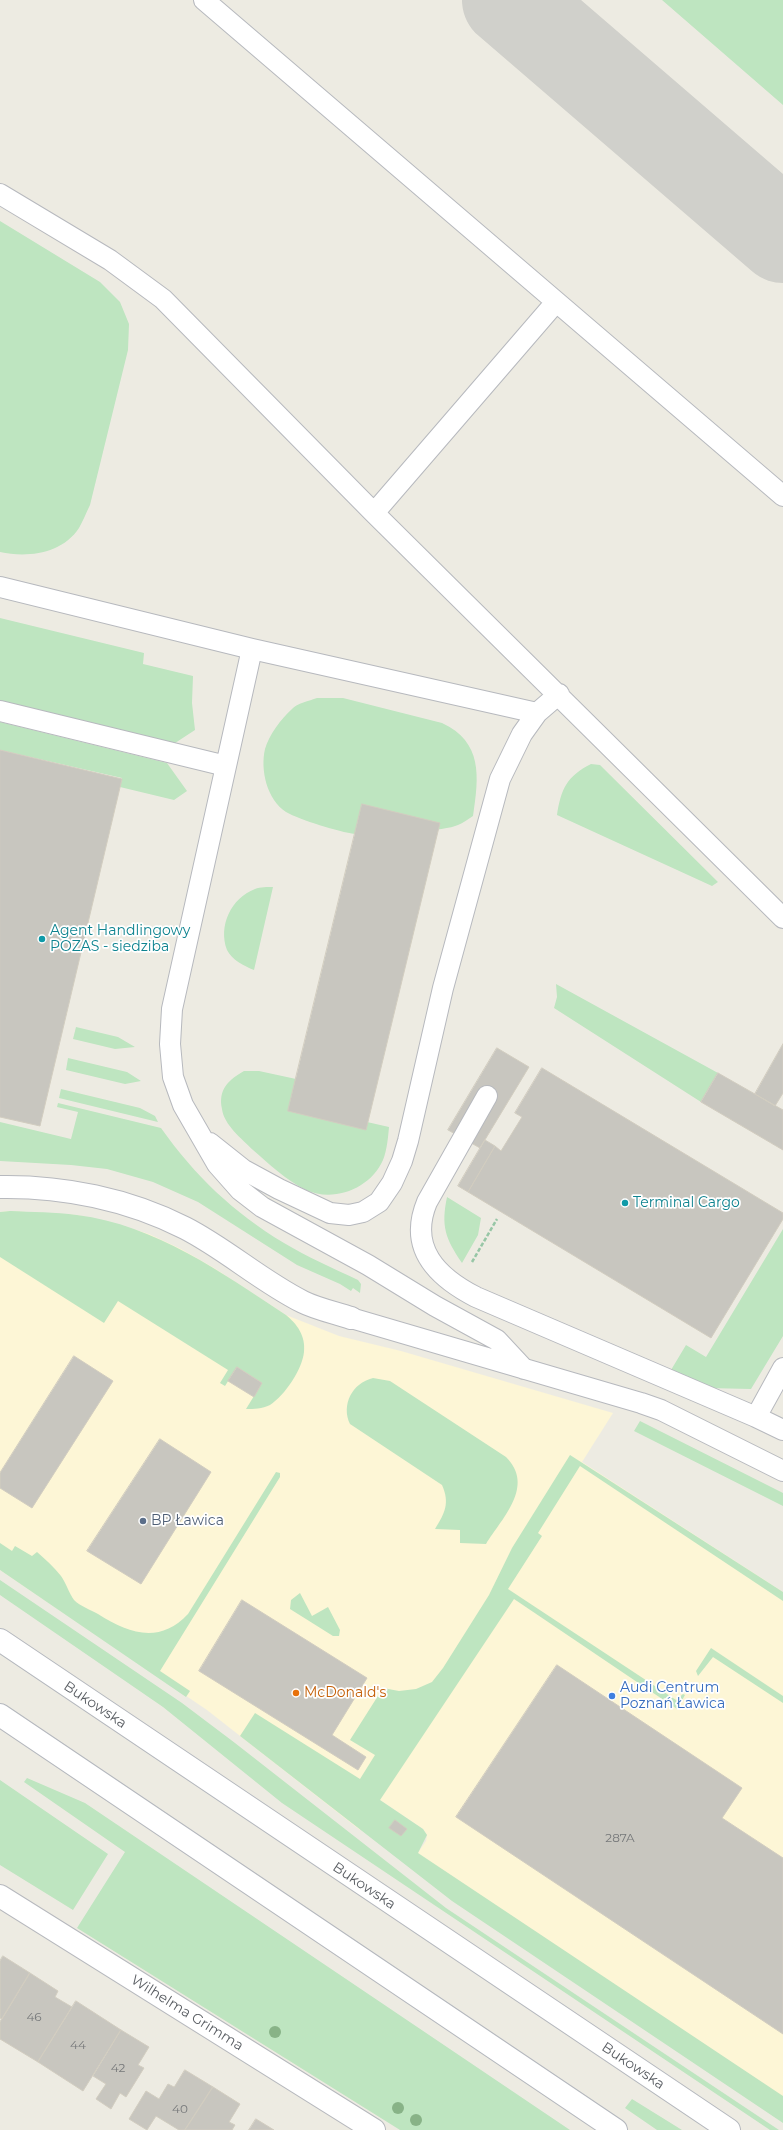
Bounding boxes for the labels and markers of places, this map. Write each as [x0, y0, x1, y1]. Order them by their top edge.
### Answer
place label: Agent Handlingowy POZAS - siedziba [50, 923, 190, 956]
marker: Agent Handlingowy POZAS - siedziba [37, 934, 47, 944]
place label: Terminal Cargo [633, 1195, 740, 1211]
marker: Terminal Cargo [620, 1198, 630, 1208]
place label: BP Ławica [151, 1513, 224, 1529]
marker: BP Ławica [138, 1516, 148, 1526]
place label: Audi Centrum Poznań Ławica [620, 1680, 725, 1712]
place label: McDonald's [304, 1685, 386, 1701]
marker: McDonald's [291, 1688, 301, 1698]
marker: Audi Centrum Poznań Ławica [607, 1691, 617, 1701]

